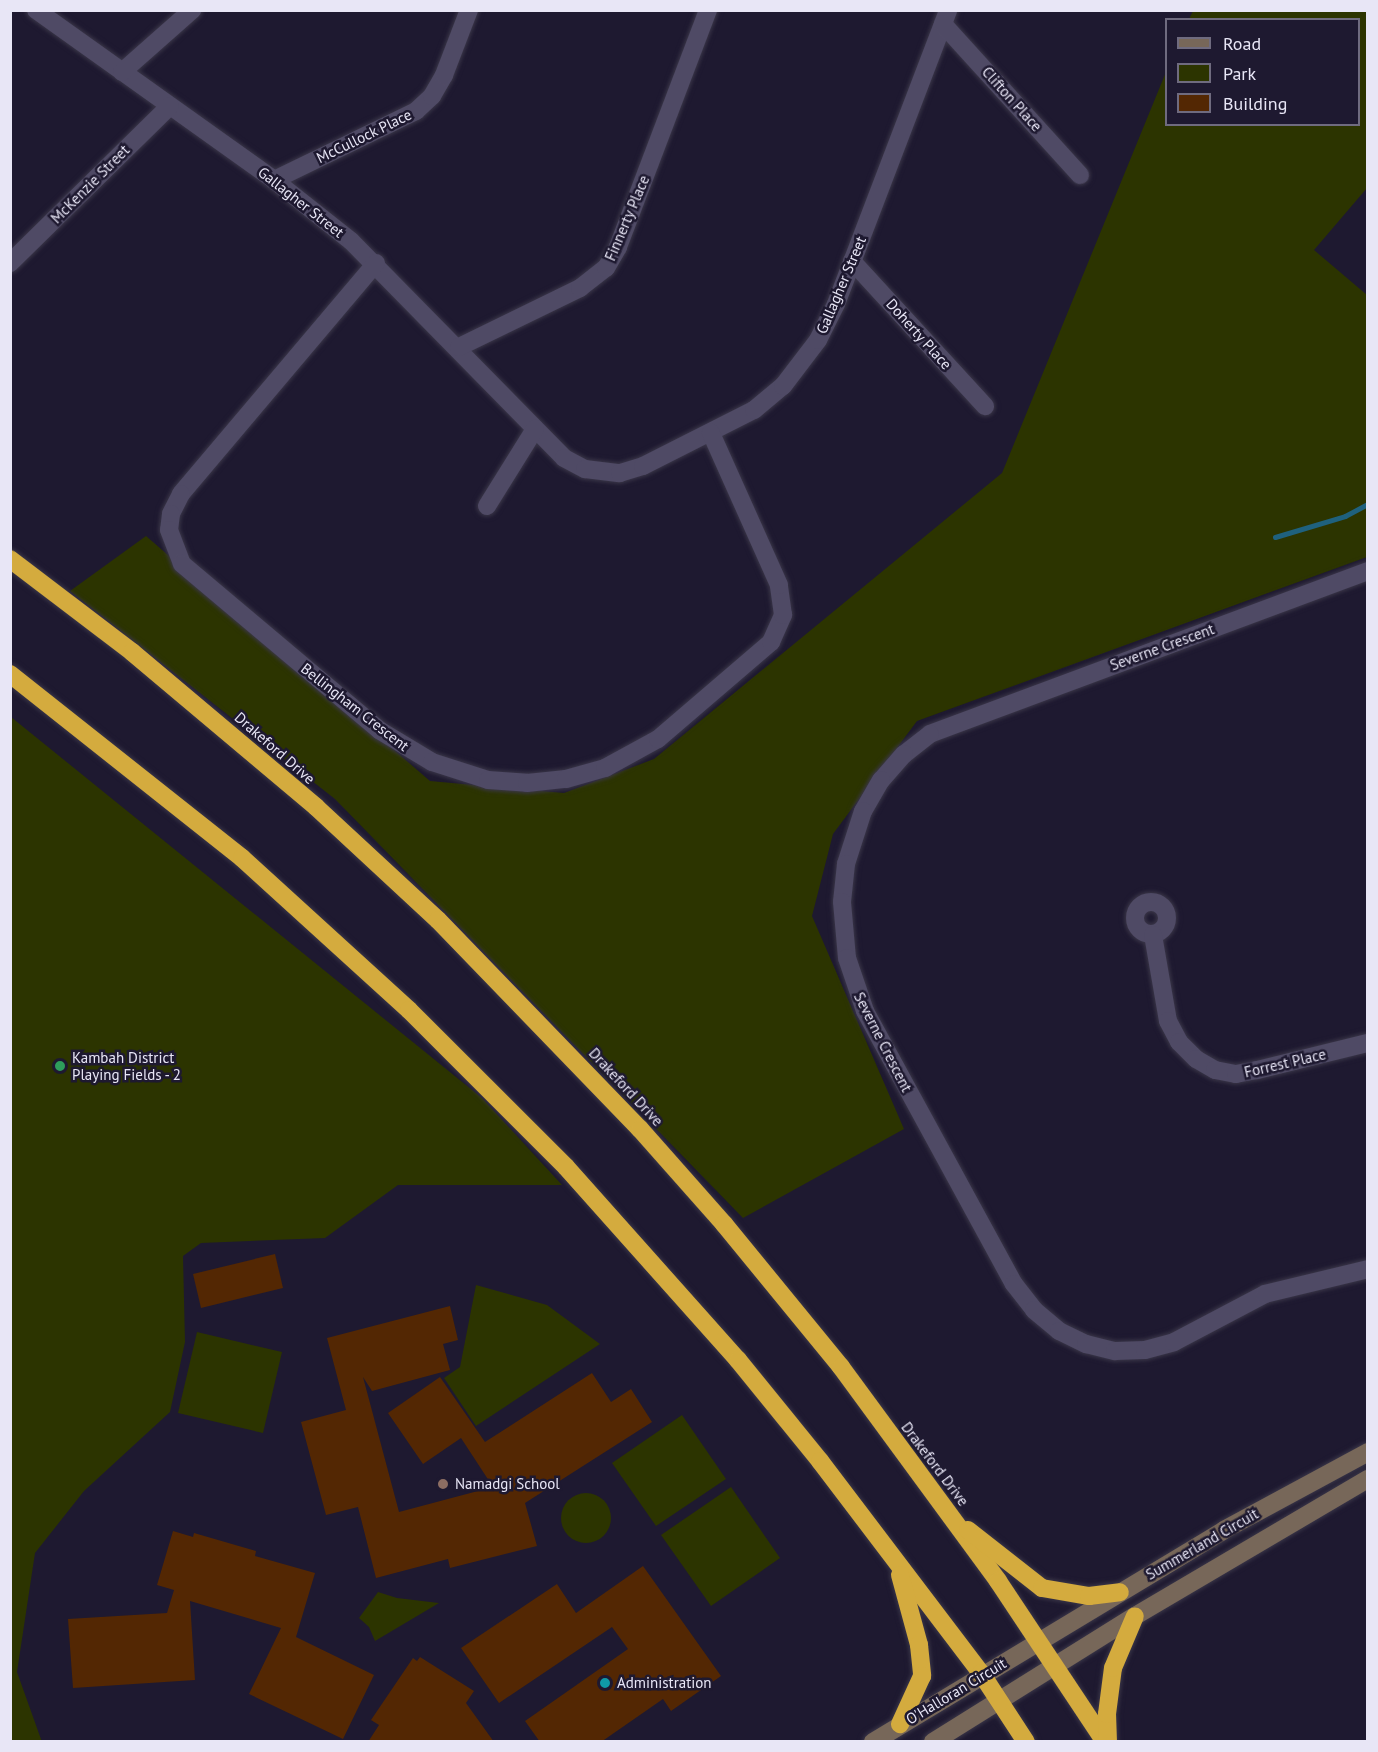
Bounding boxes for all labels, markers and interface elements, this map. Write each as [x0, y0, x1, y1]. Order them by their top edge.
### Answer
legend [1165, 18, 1360, 126]
text: Road [1223, 32, 1261, 55]
text: Park [1223, 62, 1256, 85]
street label: Clifton Place [978, 63, 1046, 135]
text: Building [1223, 92, 1287, 115]
street label: McCullock Place [313, 105, 415, 167]
street label: McKenzie Street [47, 141, 133, 227]
street label: Gallagher Street [254, 163, 348, 241]
street label: Finnerty Place [601, 172, 653, 264]
street label: Gallagher Street [812, 234, 870, 336]
street label: Doherty Place [882, 295, 956, 373]
street label: Severne Crescent [1107, 620, 1217, 674]
street label: Bellingham Crescent [297, 659, 413, 755]
street label: Drakeford Drive [231, 708, 319, 788]
street label: Severne Crescent [850, 989, 916, 1095]
street label: Drakeford Drive [585, 1044, 667, 1130]
street label: Forrest Place [1242, 1045, 1328, 1081]
place label: Kambah District Playing Fields - 2 [72, 1048, 183, 1083]
marker: Kambah District Playing Fields - 2 [53, 1059, 67, 1073]
street label: Drakeford Drive [898, 1418, 972, 1510]
place label: Namadgi School [455, 1475, 560, 1493]
marker: Namadgi School [436, 1477, 450, 1491]
street label: Summerland Circuit [1143, 1504, 1261, 1584]
street label: O'Halloran Circuit [903, 1654, 1009, 1728]
place label: Administration [617, 1674, 712, 1692]
marker: Administration [598, 1676, 612, 1690]

